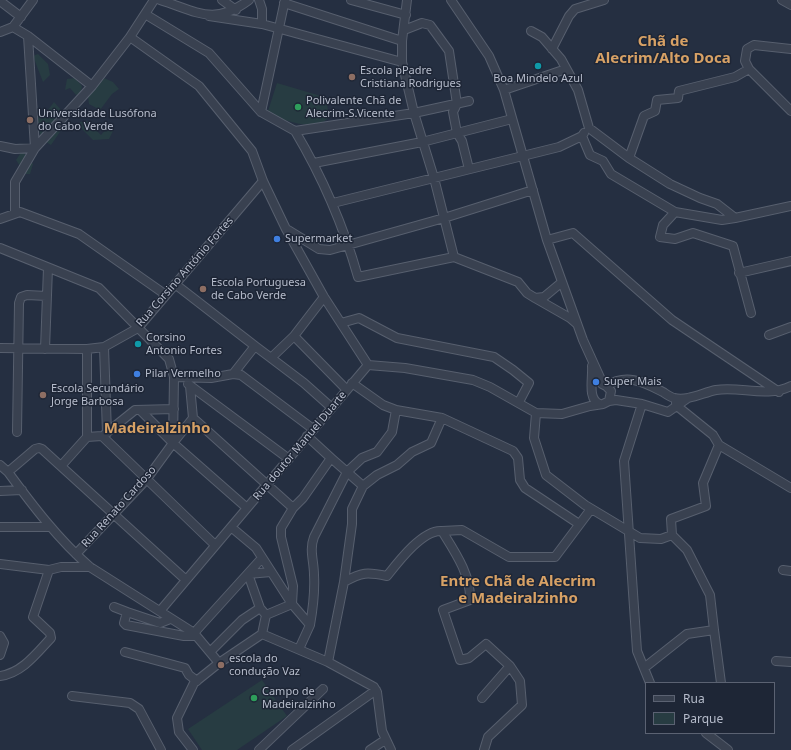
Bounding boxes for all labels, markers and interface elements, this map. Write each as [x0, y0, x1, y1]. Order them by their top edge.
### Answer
district label: Chã de Alecrim/Alto Doca [595, 33, 731, 68]
marker: Boa Mindelo Azul [533, 61, 543, 71]
place label: Escola pPadre Cristiana Rodrigues [360, 64, 461, 90]
marker: Escola pPadre Cristiana Rodrigues [347, 72, 357, 82]
place label: Boa Mindelo Azul [493, 72, 583, 86]
place label: Polivalente Chã de Alecrim-S.Vicente [306, 94, 401, 120]
marker: Polivalente Chã de Alecrim-S.Vicente [293, 102, 303, 112]
place label: Universidade Lusófona do Cabo Verde [38, 107, 157, 133]
marker: Universidade Lusófona do Cabo Verde [25, 115, 35, 125]
street label: Rua Corsino António Fortes [134, 214, 236, 330]
place label: Supermarket [285, 232, 352, 246]
marker: Supermarket [272, 234, 282, 244]
place label: Escola Portuguesa de Cabo Verde [211, 276, 306, 302]
marker: Escola Portuguesa de Cabo Verde [198, 284, 208, 294]
place label: Corsino Antonio Fortes [146, 331, 222, 357]
marker: Corsino Antonio Fortes [133, 339, 143, 349]
place label: Pilar Vermelho [145, 367, 221, 381]
marker: Pilar Vermelho [132, 369, 142, 379]
place label: Super Mais [604, 375, 661, 389]
marker: Super Mais [591, 377, 601, 387]
place label: Escola Secundário Jorge Barbosa [51, 382, 144, 408]
street label: Rua doutor Manuel Duarte [251, 389, 349, 503]
marker: Escola Secundário Jorge Barbosa [38, 390, 48, 400]
district label: Madeiralzinho [104, 420, 210, 438]
street label: Rua Renato Cardoso [79, 464, 159, 550]
district label: Entre Chã de Alecrim e Madeiralzinho [440, 573, 596, 608]
place label: escola do condução Vaz [229, 652, 300, 678]
marker: escola do condução Vaz [216, 660, 226, 670]
legend [645, 682, 775, 734]
place label: Campo de Madeiralzinho [262, 685, 336, 711]
text: Rua [683, 690, 705, 707]
marker: Campo de Madeiralzinho [249, 693, 259, 703]
text: Parque [683, 710, 723, 727]

